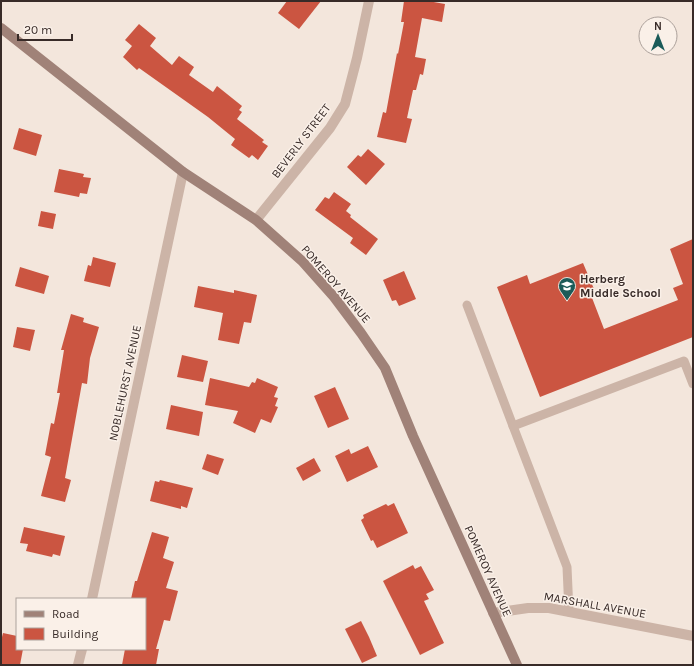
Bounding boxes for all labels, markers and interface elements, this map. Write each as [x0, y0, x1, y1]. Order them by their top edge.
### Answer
scale bar [18, 16, 72, 42]
north arrow [638, 16, 678, 56]
text: N [654, 20, 662, 33]
text: 20 m [24, 23, 52, 37]
street label: BEVERLY STREET [269, 101, 333, 181]
street label: POMEROY AVENUE [298, 242, 374, 326]
place label: Herberg Middle School [580, 272, 661, 300]
school or university icon: Herberg Middle School [557, 276, 577, 301]
street label: NOBLEHURST AVENUE [106, 324, 144, 442]
street label: POMEROY AVENUE [462, 523, 514, 619]
street label: MARSHALL AVENUE [543, 589, 647, 621]
legend [16, 598, 146, 650]
text: Road [52, 607, 80, 621]
text: Building [52, 627, 99, 641]

